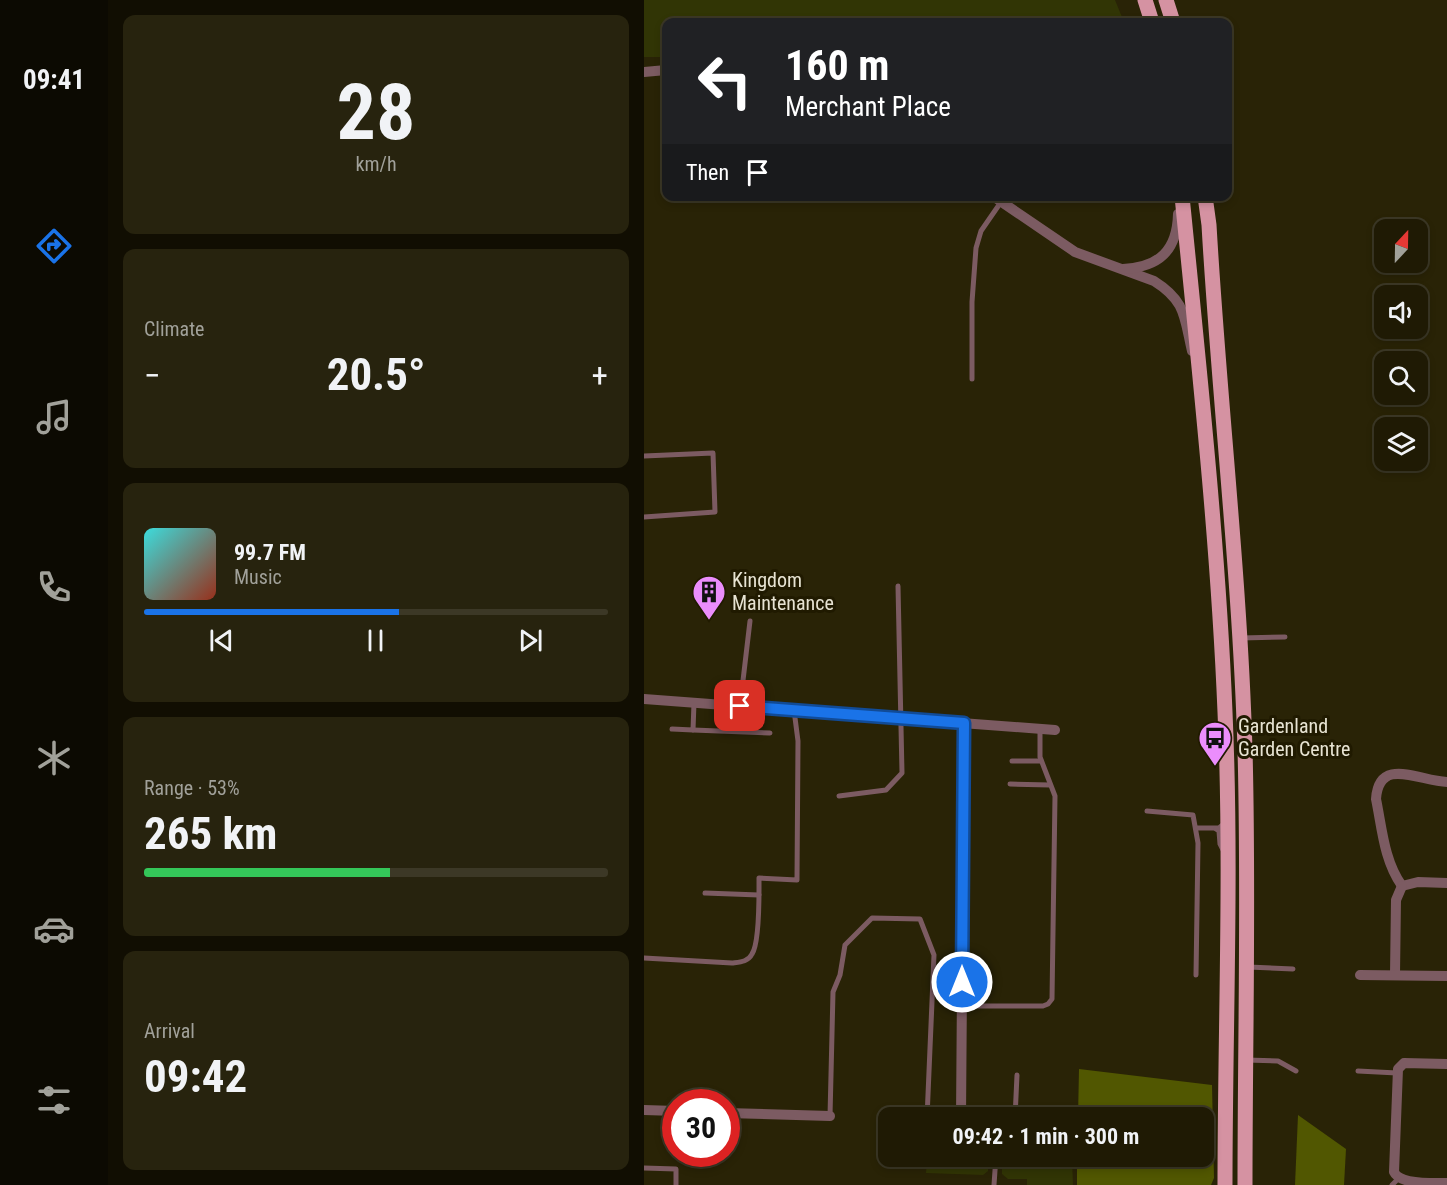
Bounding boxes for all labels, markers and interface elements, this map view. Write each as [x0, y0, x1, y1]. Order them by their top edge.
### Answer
text: 160 m [785, 41, 890, 90]
icon: left [686, 42, 764, 120]
text: 09:41 [23, 64, 85, 96]
text: 28 [337, 67, 415, 158]
text: Merchant Place [785, 91, 951, 123]
text: km/h [355, 152, 397, 176]
icon: arrive [741, 156, 774, 189]
text: Then [686, 160, 729, 185]
north arrow [1374, 219, 1428, 273]
map controls [1374, 219, 1428, 471]
icon: directions [33, 225, 75, 267]
button: sound [1374, 285, 1428, 339]
text: Climate [144, 317, 204, 341]
text: 20.5° [327, 348, 425, 401]
button: search [1374, 351, 1428, 405]
text: − [144, 356, 161, 395]
text: + [592, 356, 608, 395]
icon: music [33, 396, 75, 438]
button: layers [1374, 417, 1428, 471]
text: 99.7 FM [234, 540, 306, 565]
text: Music [234, 565, 282, 589]
icon: phone [33, 566, 75, 608]
place label: Kingdom Maintenance [732, 568, 834, 615]
building icon: Kingdom Maintenance [691, 574, 727, 621]
icon: previous [205, 624, 238, 657]
icon: pause [359, 624, 392, 657]
icon: next [514, 624, 547, 657]
pin [714, 680, 765, 731]
icon: arrive [723, 689, 756, 722]
place label: Gardenland Garden Centre [1238, 714, 1350, 761]
bus stop icon: Gardenland Garden Centre [1197, 720, 1233, 767]
icon: climate [33, 737, 75, 779]
text: Range · 53% [144, 776, 240, 800]
text: 265 km [144, 807, 277, 860]
icon: car [33, 908, 75, 950]
position arrow [930, 950, 994, 1014]
text: Arrival [144, 1019, 195, 1043]
text: 09:42 [144, 1050, 247, 1103]
icon: filters [33, 1079, 75, 1121]
speed limit sign: 30 [662, 1089, 740, 1167]
text: 09:42 · 1 min · 300 m [953, 1124, 1139, 1149]

